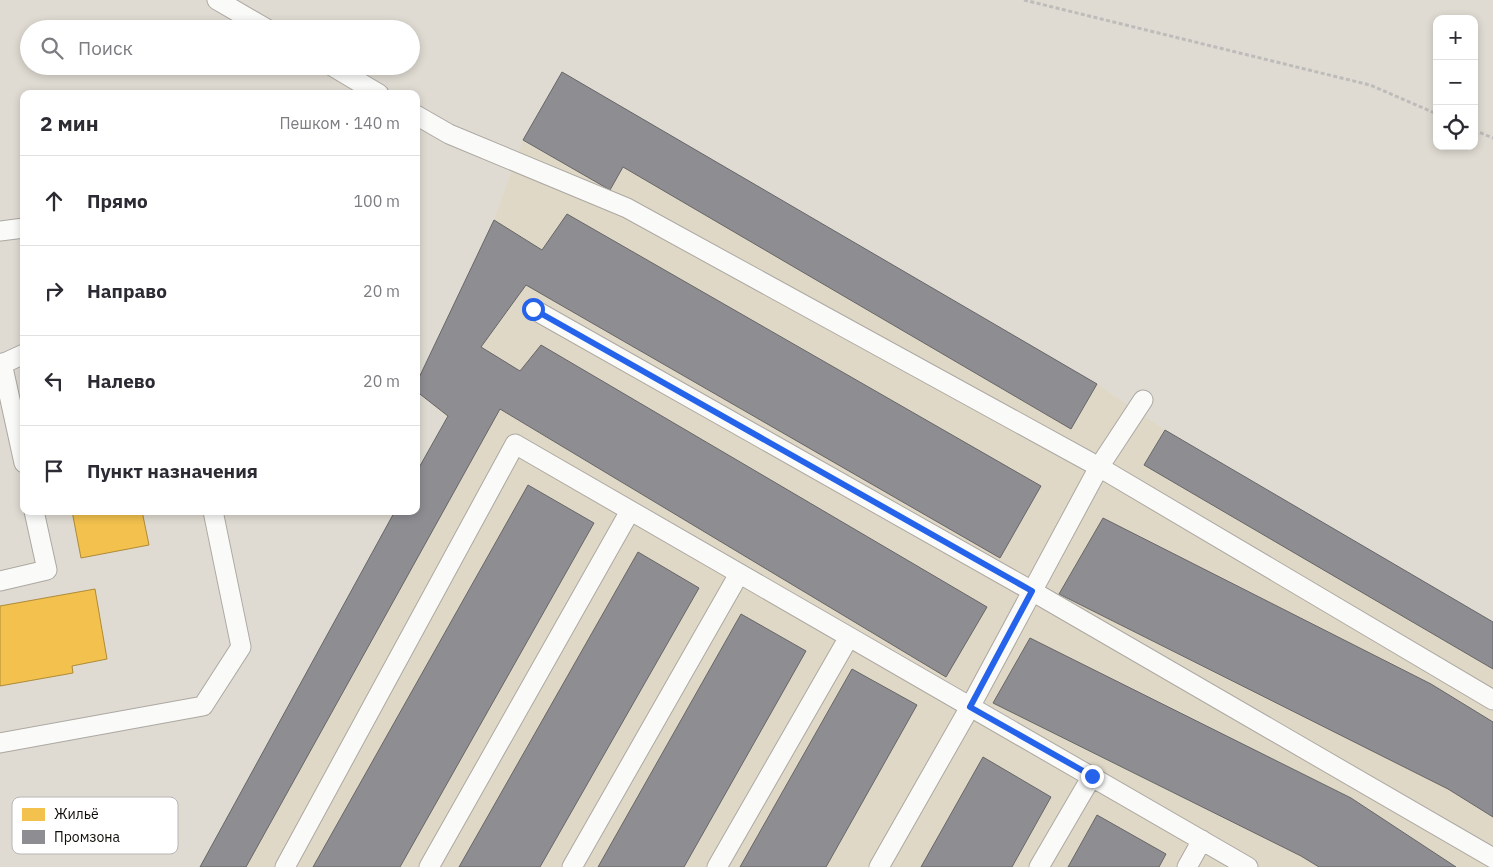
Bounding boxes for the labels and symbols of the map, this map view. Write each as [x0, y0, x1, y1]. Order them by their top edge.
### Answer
route start [522, 298, 545, 321]
route end [1081, 765, 1104, 788]
legend [12, 797, 178, 854]
text: Жильё [54, 805, 99, 823]
text: Промзона [54, 828, 120, 846]

